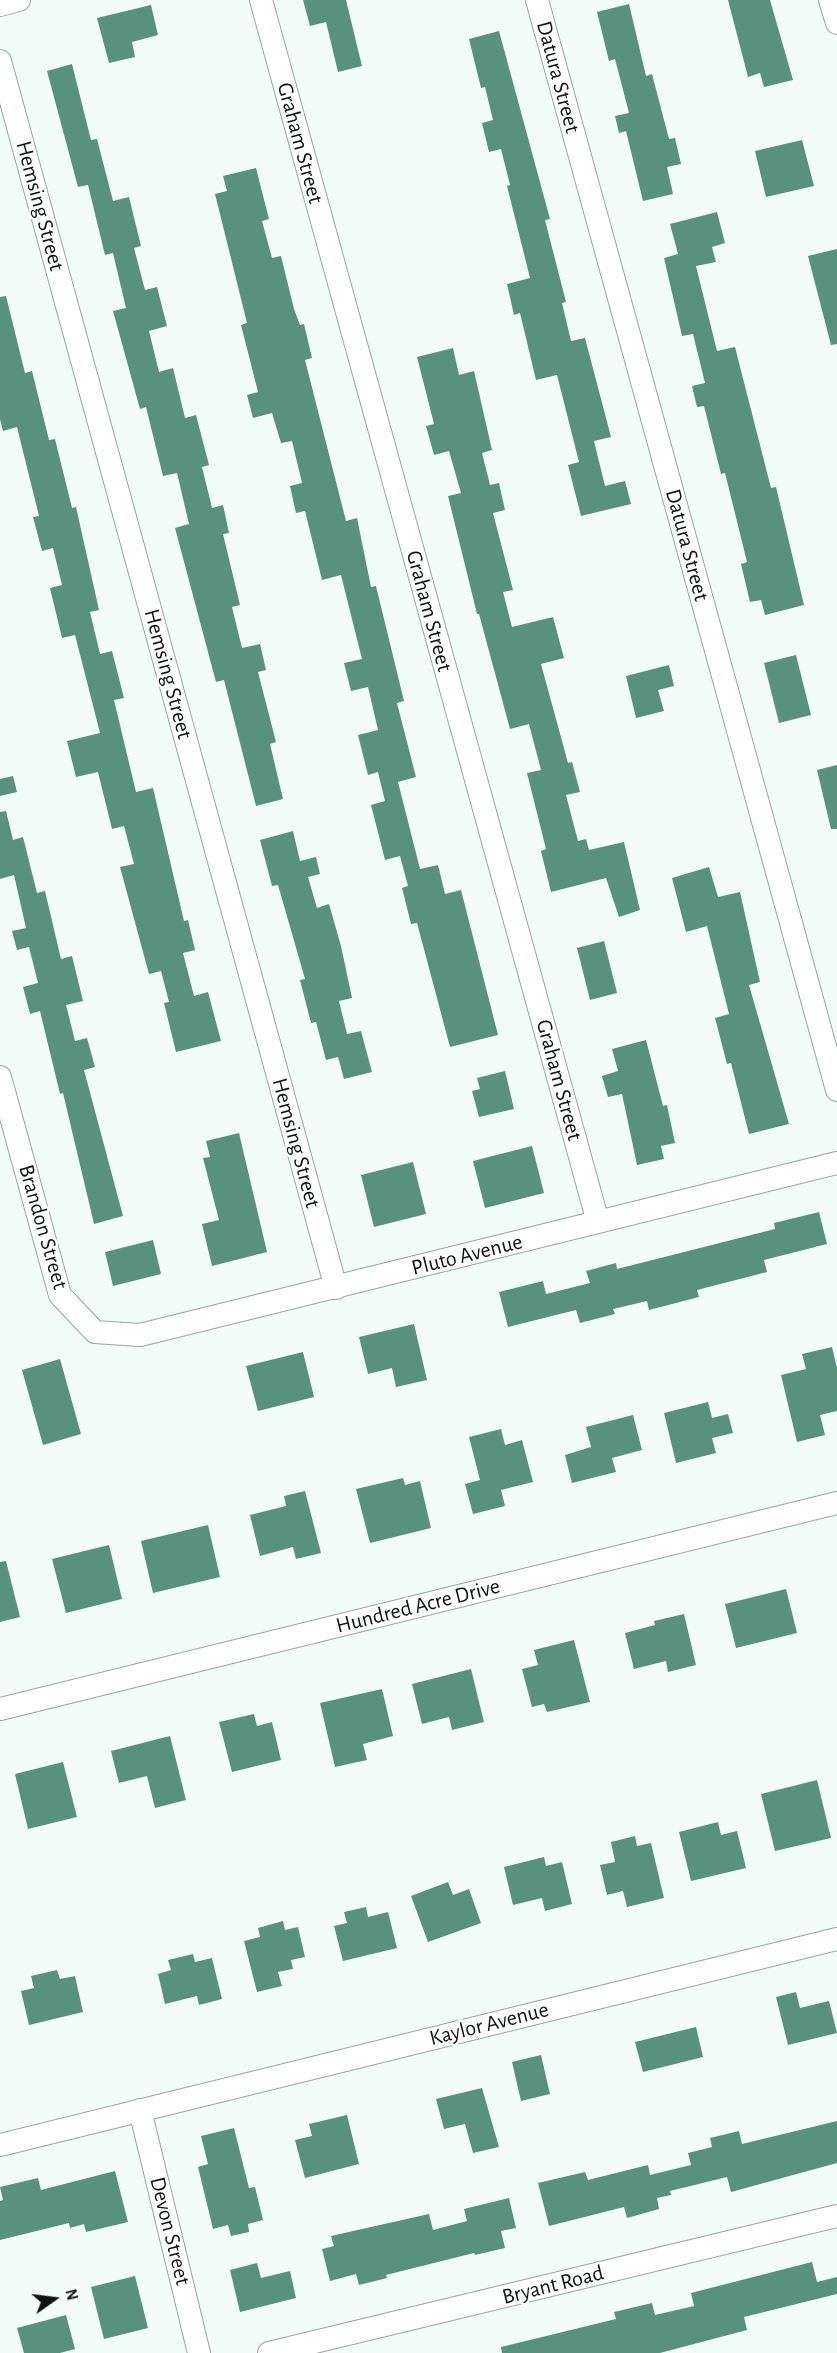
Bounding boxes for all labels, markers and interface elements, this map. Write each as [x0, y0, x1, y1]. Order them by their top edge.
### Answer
street label: Datura Street [530, 18, 586, 136]
street label: Graham Street [271, 80, 329, 206]
street label: Hemsing Street [10, 138, 70, 274]
street label: Datura Street [659, 486, 715, 604]
street label: Graham Street [400, 548, 458, 674]
street label: Hemsing Street [138, 606, 198, 742]
street label: Graham Street [530, 1017, 588, 1143]
street label: Hemsing Street [266, 1075, 326, 1211]
street label: Brandon Street [13, 1162, 73, 1292]
street label: Pluto Avenue [409, 1228, 525, 1282]
street label: Hundred Acre Drive [333, 1573, 503, 1639]
street label: Kaylor Avenue [427, 1996, 551, 2052]
street label: Devon Street [144, 2174, 196, 2288]
street label: Bryant Road [499, 2260, 607, 2310]
north arrow [24, 2269, 84, 2329]
text: N [62, 2287, 81, 2302]

